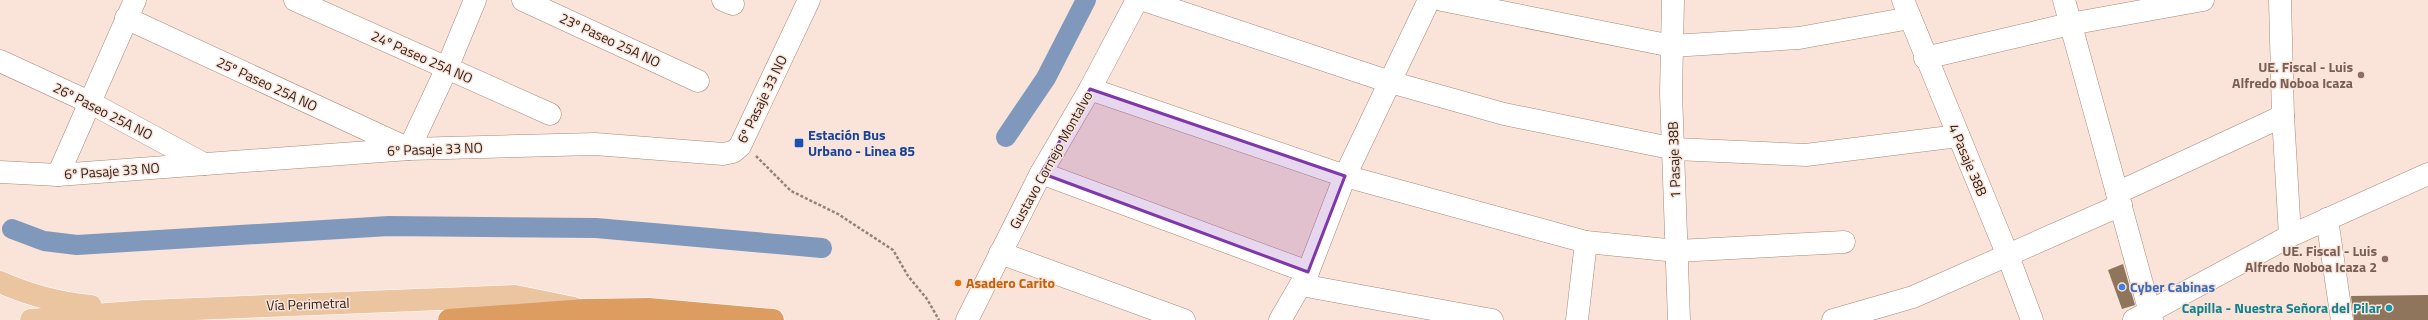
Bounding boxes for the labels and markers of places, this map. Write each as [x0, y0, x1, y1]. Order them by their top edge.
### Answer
place label: UE. Fiscal - Luis Alfredo Noboa Icaza [2232, 56, 2353, 93]
marker: UE. Fiscal - Luis Alfredo Noboa Icaza [2356, 70, 2366, 80]
place label: Estación Bus Urbano - Linea 85 [808, 124, 915, 161]
marker: Estación Bus Urbano - Linea 85 [793, 137, 805, 149]
place label: UE. Fiscal - Luis Alfredo Noboa Icaza 2 [2245, 240, 2377, 277]
marker: UE. Fiscal - Luis Alfredo Noboa Icaza 2 [2380, 254, 2390, 264]
place label: Asadero Carito [966, 272, 1055, 293]
place label: Cyber Cabinas [2130, 276, 2215, 297]
marker: Asadero Carito [953, 278, 963, 288]
marker: Cyber Cabinas [2117, 282, 2127, 292]
place label: Capilla - Nuestra Señora del Pilar [2182, 297, 2381, 318]
marker: Capilla - Nuestra Señora del Pilar [2384, 303, 2394, 313]

